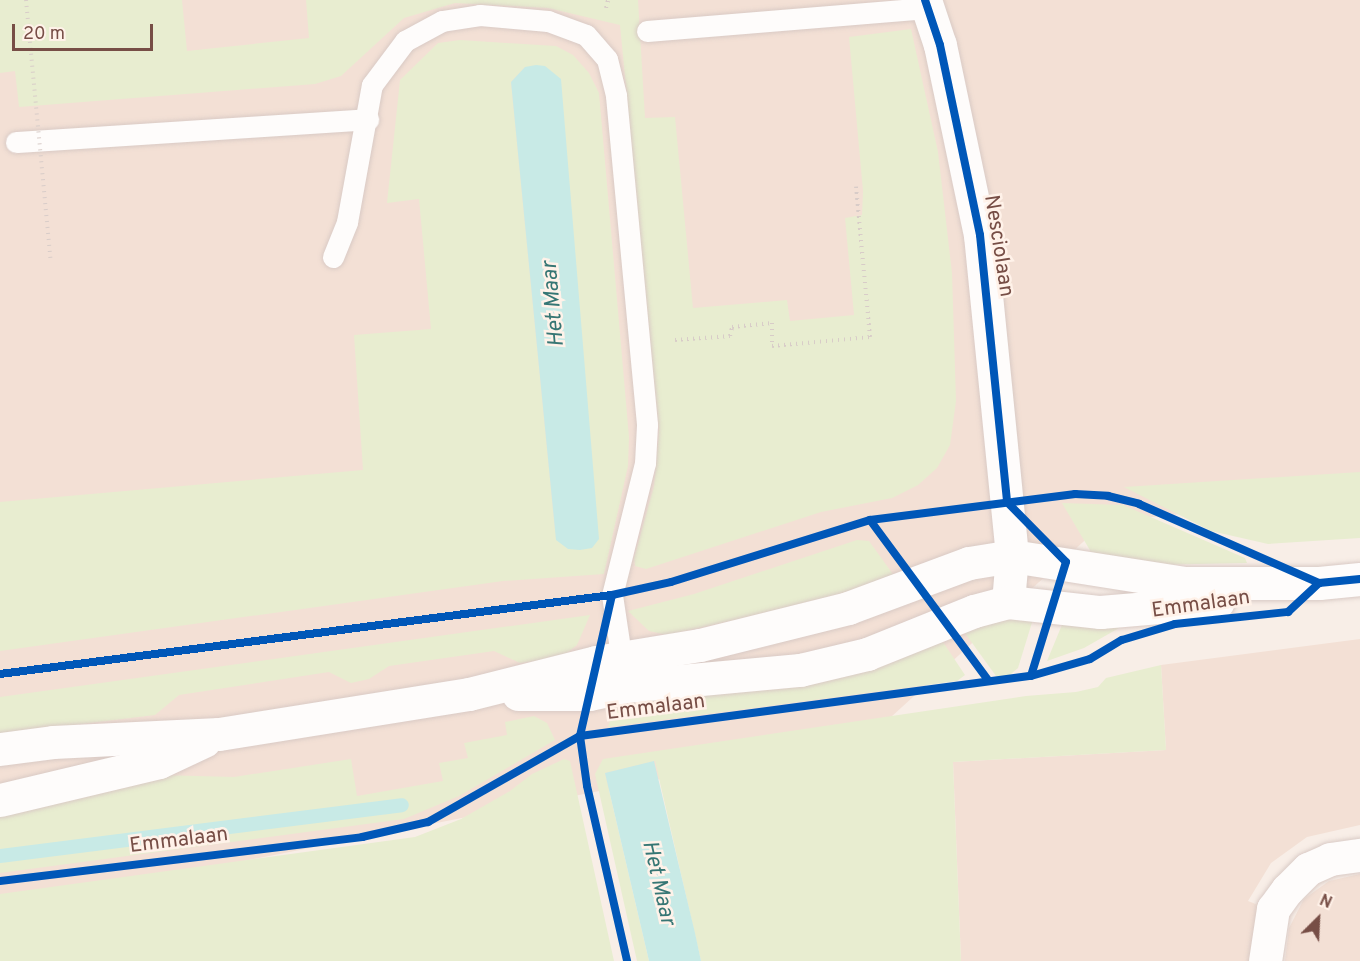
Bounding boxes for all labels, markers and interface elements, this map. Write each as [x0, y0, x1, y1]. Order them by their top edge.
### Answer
scale bar [15, 12, 156, 50]
text: 20 m [23, 23, 65, 46]
street label: Nesciolaan [978, 193, 1018, 299]
water label: Het Maar [537, 260, 571, 348]
street label: Emmalaan [1150, 586, 1252, 624]
street label: Emmalaan [605, 689, 707, 727]
street label: Emmalaan [128, 822, 230, 860]
water label: Het Maar [635, 838, 681, 928]
north arrow [1288, 889, 1348, 949]
text: N [1316, 891, 1335, 914]

